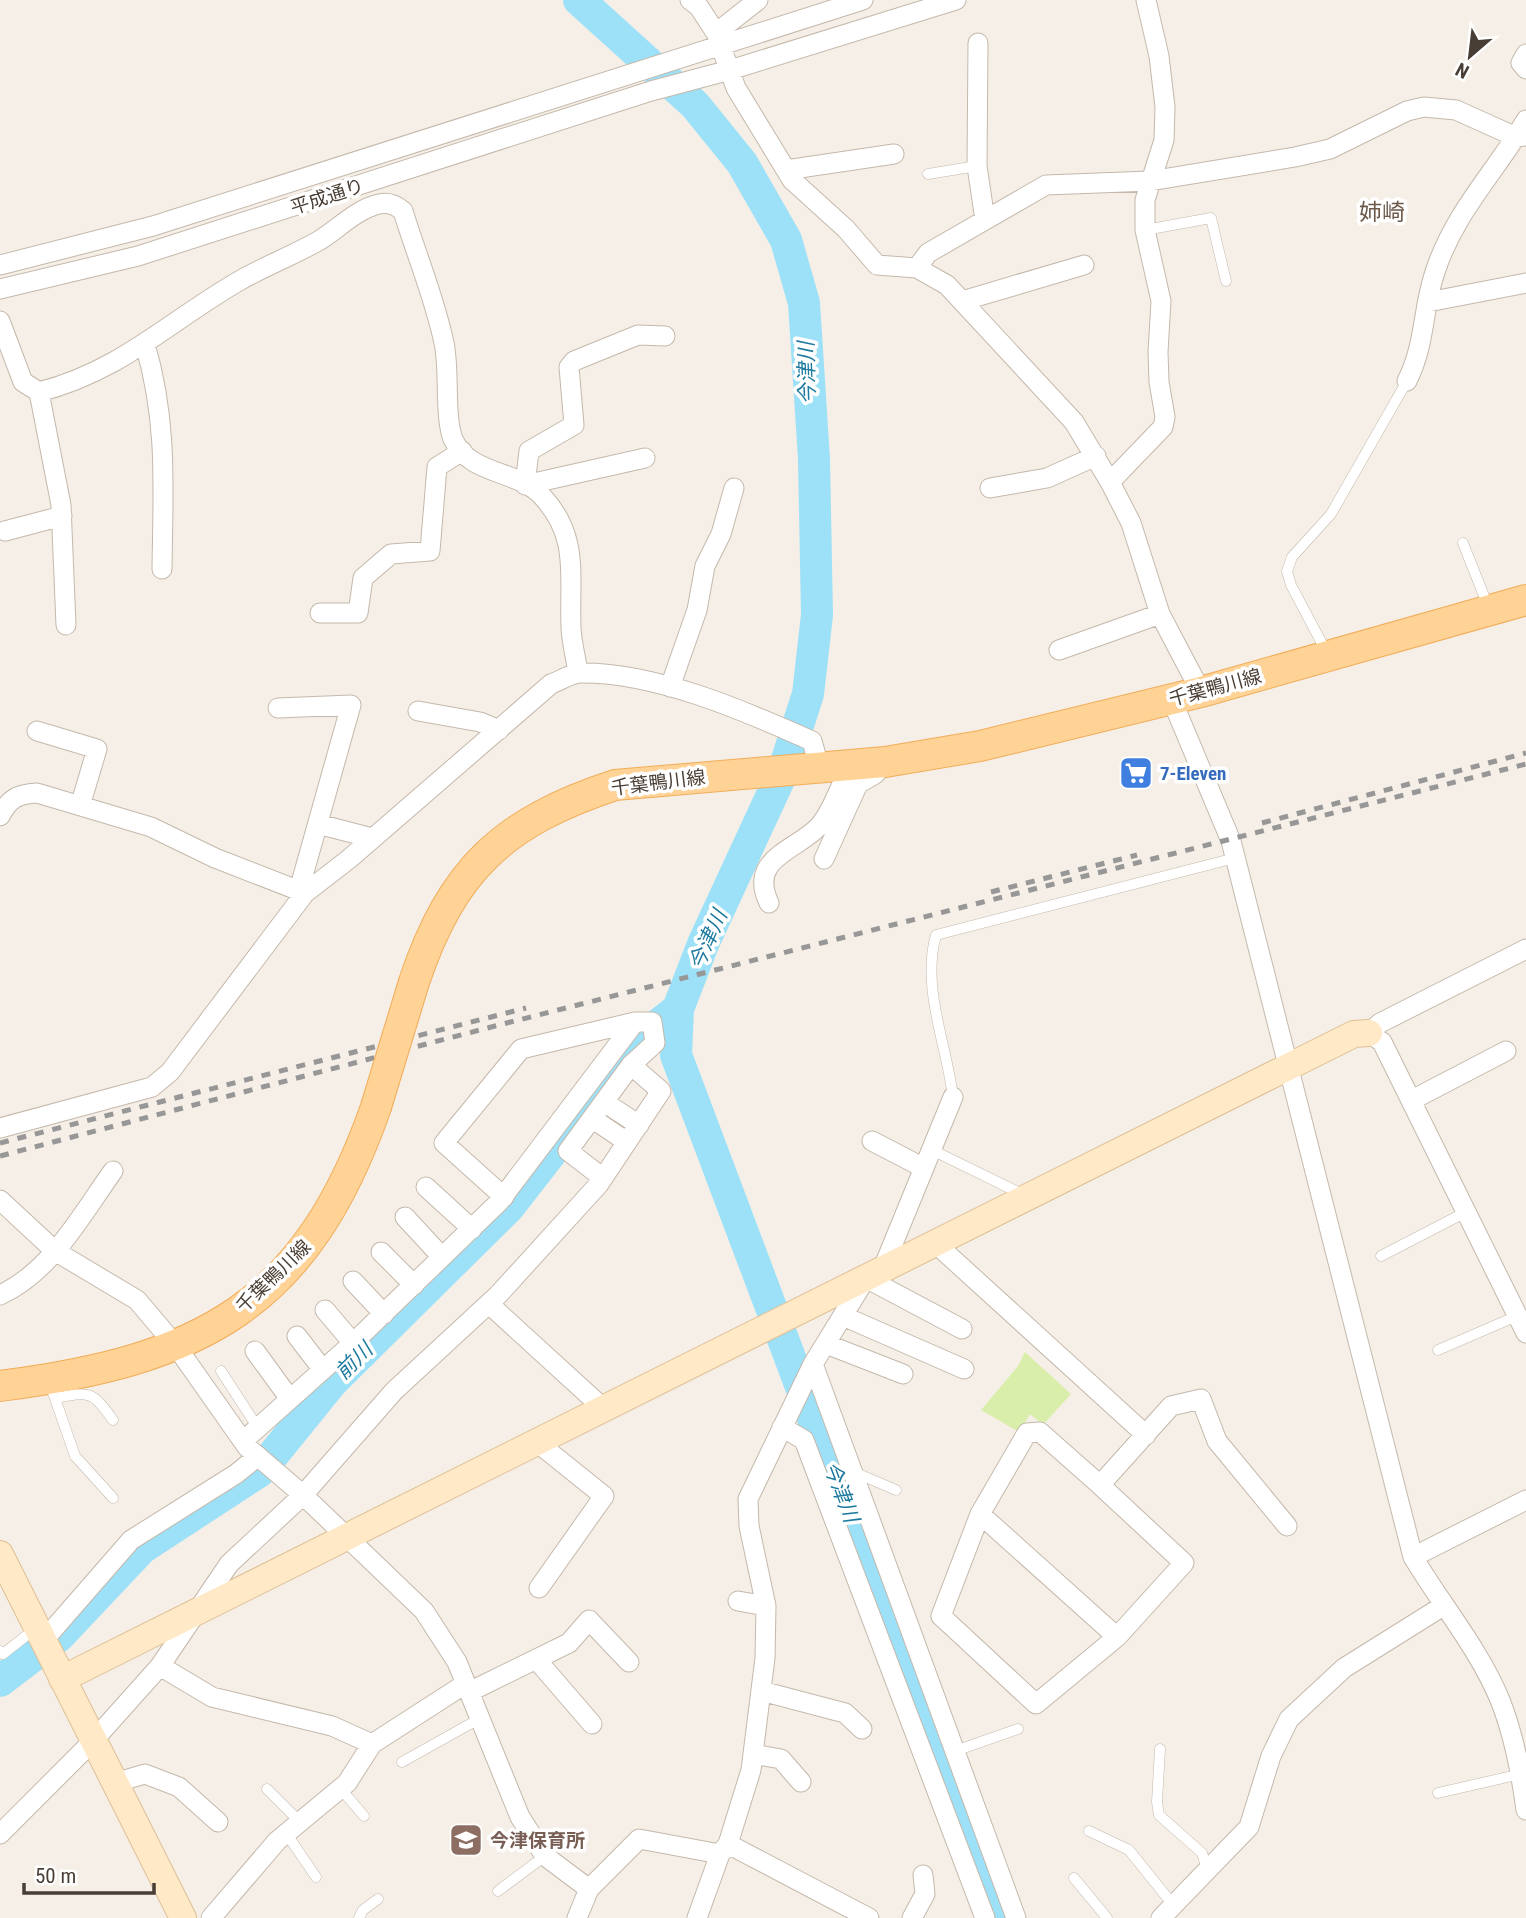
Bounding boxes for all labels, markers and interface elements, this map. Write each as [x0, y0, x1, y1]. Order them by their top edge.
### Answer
north arrow [1435, 21, 1505, 91]
text: N [1452, 58, 1473, 83]
street label: 平成通り [287, 174, 367, 219]
district label: 姉崎 [1359, 199, 1405, 226]
water label: 今津川 [794, 339, 820, 405]
street label: 千葉鴨川線 [1166, 664, 1264, 711]
supermarket icon: 7-Eleven [1117, 754, 1155, 792]
place label: 7-Eleven [1160, 762, 1226, 785]
street label: 千葉鴨川線 [610, 765, 707, 800]
water label: 今津川 [684, 905, 733, 974]
street label: 千葉鴨川線 [231, 1235, 316, 1318]
water label: 前川 [331, 1336, 379, 1384]
water label: 今津川 [819, 1458, 864, 1528]
school or university icon: 今津保育所 [447, 1821, 485, 1859]
place label: 今津保育所 [490, 1829, 585, 1852]
scale bar [24, 1852, 154, 1896]
text: 50 m [35, 1864, 76, 1888]

